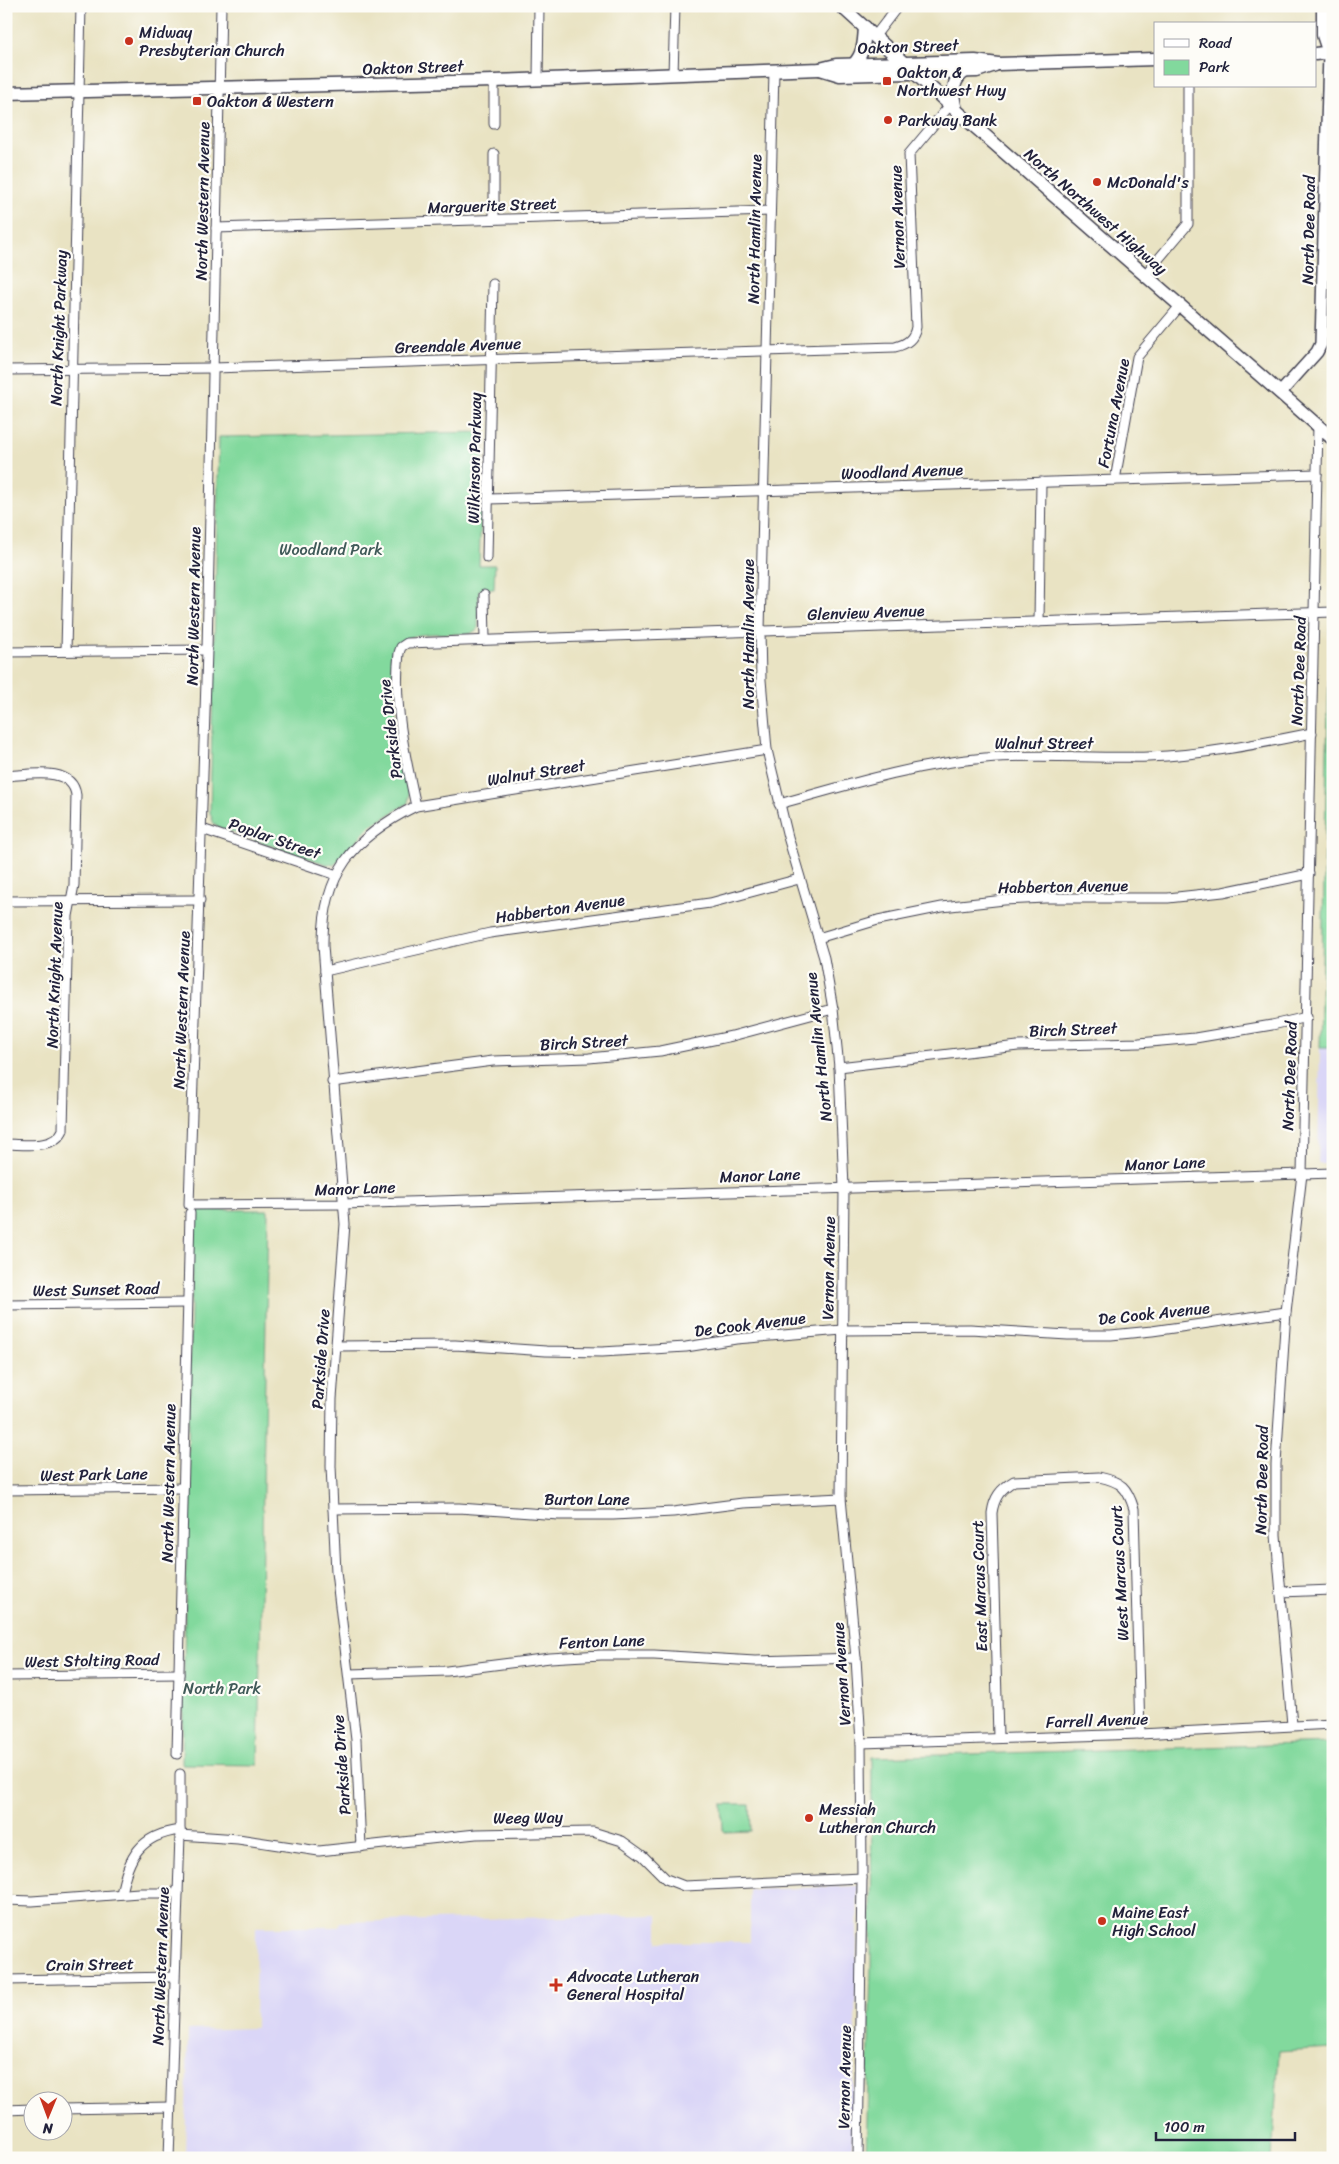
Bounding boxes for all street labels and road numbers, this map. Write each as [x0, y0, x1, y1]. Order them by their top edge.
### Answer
street label: Oakton Street [857, 30, 959, 63]
street label: Oakton Street [362, 51, 464, 84]
street label: North Western Avenue [187, 121, 218, 281]
street label: North Northwest Highway [1017, 140, 1175, 283]
street label: North Hamlin Avenue [739, 154, 770, 304]
street label: Vernon Avenue [881, 165, 914, 269]
street label: North Dee Road [1293, 174, 1324, 285]
street label: Marguerite Street [427, 189, 557, 222]
street label: North Knight Parkway [41, 249, 76, 406]
street label: Greendale Avenue [394, 329, 522, 362]
street label: Fortuna Avenue [1089, 356, 1138, 470]
street label: Wilkinson Parkway [459, 391, 490, 524]
street label: Woodland Avenue [841, 455, 964, 488]
street label: North Western Avenue [178, 526, 209, 686]
street label: North Hamlin Avenue [734, 559, 763, 709]
street label: Glenview Avenue [807, 596, 925, 629]
street label: North Dee Road [1282, 614, 1315, 726]
street label: Parkside Drive [370, 677, 411, 780]
street label: Walnut Street [995, 729, 1094, 758]
street label: Walnut Street [485, 750, 588, 795]
street label: Poplar Street [225, 809, 325, 868]
street label: Habberton Avenue [998, 871, 1129, 902]
street label: Habberton Avenue [494, 885, 627, 932]
street label: North Knight Avenue [37, 901, 72, 1049]
street label: North Western Avenue [164, 930, 199, 1090]
street label: North Hamlin Avenue [796, 971, 841, 1123]
street label: Birch Street [1028, 1013, 1118, 1046]
street label: North Dee Road [1273, 1019, 1306, 1131]
street label: Birch Street [539, 1026, 629, 1059]
street label: Manor Lane [1124, 1148, 1206, 1179]
street label: Manor Lane [719, 1160, 801, 1191]
street label: Manor Lane [314, 1173, 396, 1204]
street label: Vernon Avenue [813, 1216, 844, 1320]
street label: West Sunset Road [32, 1274, 161, 1305]
street label: De Cook Avenue [1097, 1293, 1211, 1334]
street label: De Cook Avenue [693, 1303, 808, 1346]
street label: Parkside Drive [303, 1308, 338, 1410]
street label: North Western Avenue [153, 1403, 184, 1563]
street label: North Dee Road [1246, 1424, 1277, 1535]
street label: West Park Lane [40, 1459, 148, 1490]
street label: Burton Lane [544, 1485, 630, 1514]
street label: West Marcus Court [1101, 1504, 1138, 1641]
street label: East Marcus Court [963, 1520, 996, 1652]
street label: Vernon Avenue [823, 1621, 860, 1727]
street label: Fenton Lane [559, 1626, 645, 1657]
street label: West Stolting Road [24, 1645, 161, 1676]
street label: Farrell Avenue [1045, 1704, 1149, 1737]
street label: Parkside Drive [324, 1714, 359, 1816]
street label: Weeg Way [493, 1802, 564, 1833]
street label: North Western Avenue [143, 1886, 178, 2046]
street label: Crain Street [46, 1949, 134, 1980]
street label: Vernon Avenue [829, 2025, 860, 2129]

